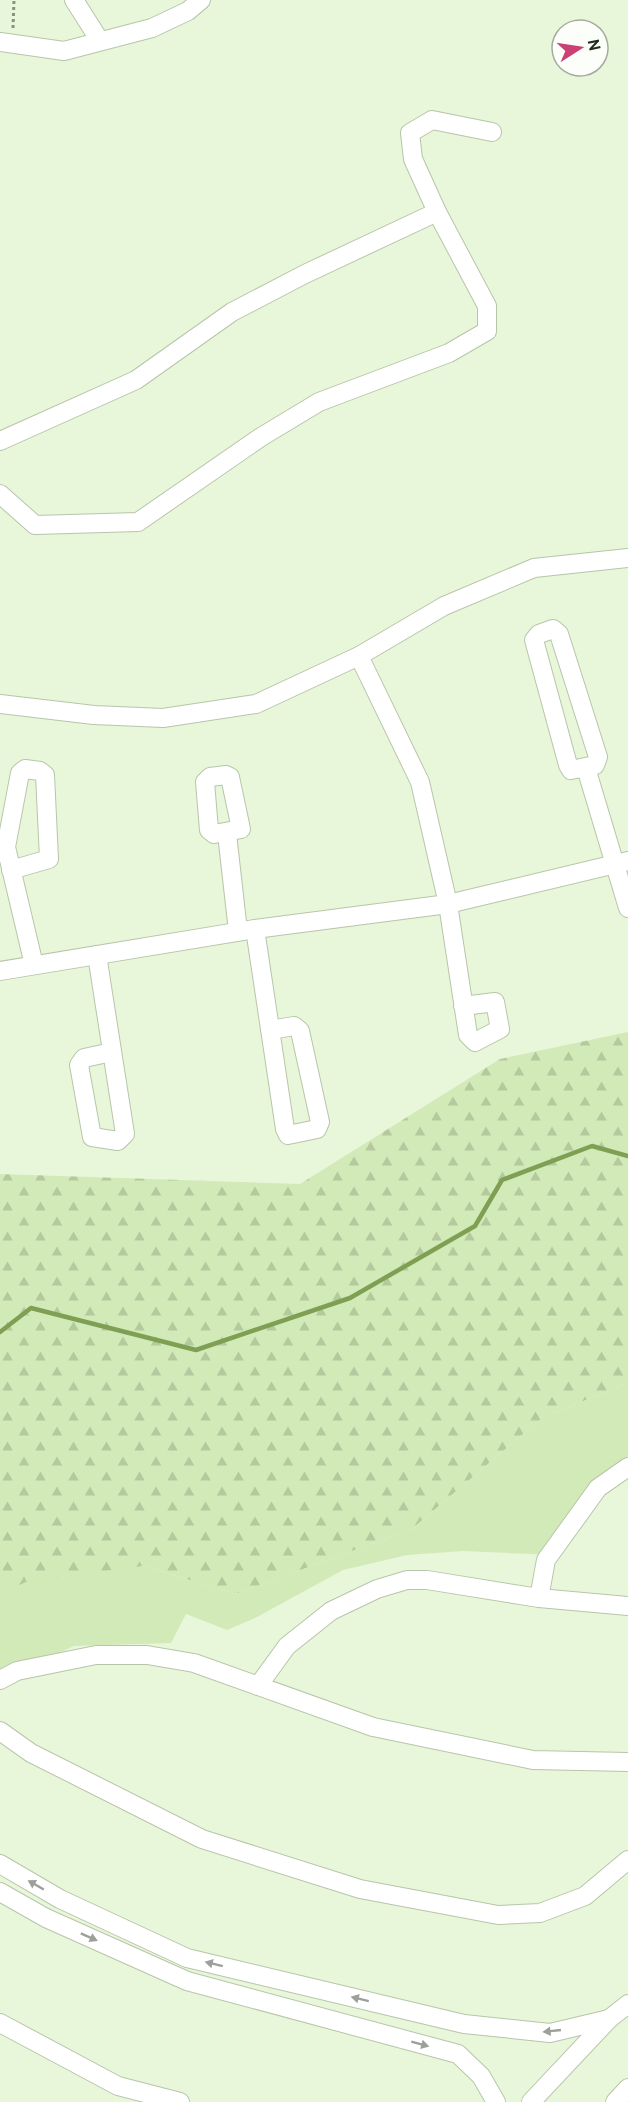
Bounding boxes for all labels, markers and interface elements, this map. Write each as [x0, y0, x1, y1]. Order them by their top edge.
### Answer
north arrow [550, 18, 610, 78]
text: N [582, 38, 604, 53]
one-way arrow [27, 1880, 44, 1890]
one-way arrow [81, 1933, 98, 1942]
one-way arrow [205, 1958, 223, 1968]
one-way arrow [351, 1994, 370, 2003]
one-way arrow [542, 2026, 561, 2036]
one-way arrow [411, 2040, 429, 2050]

